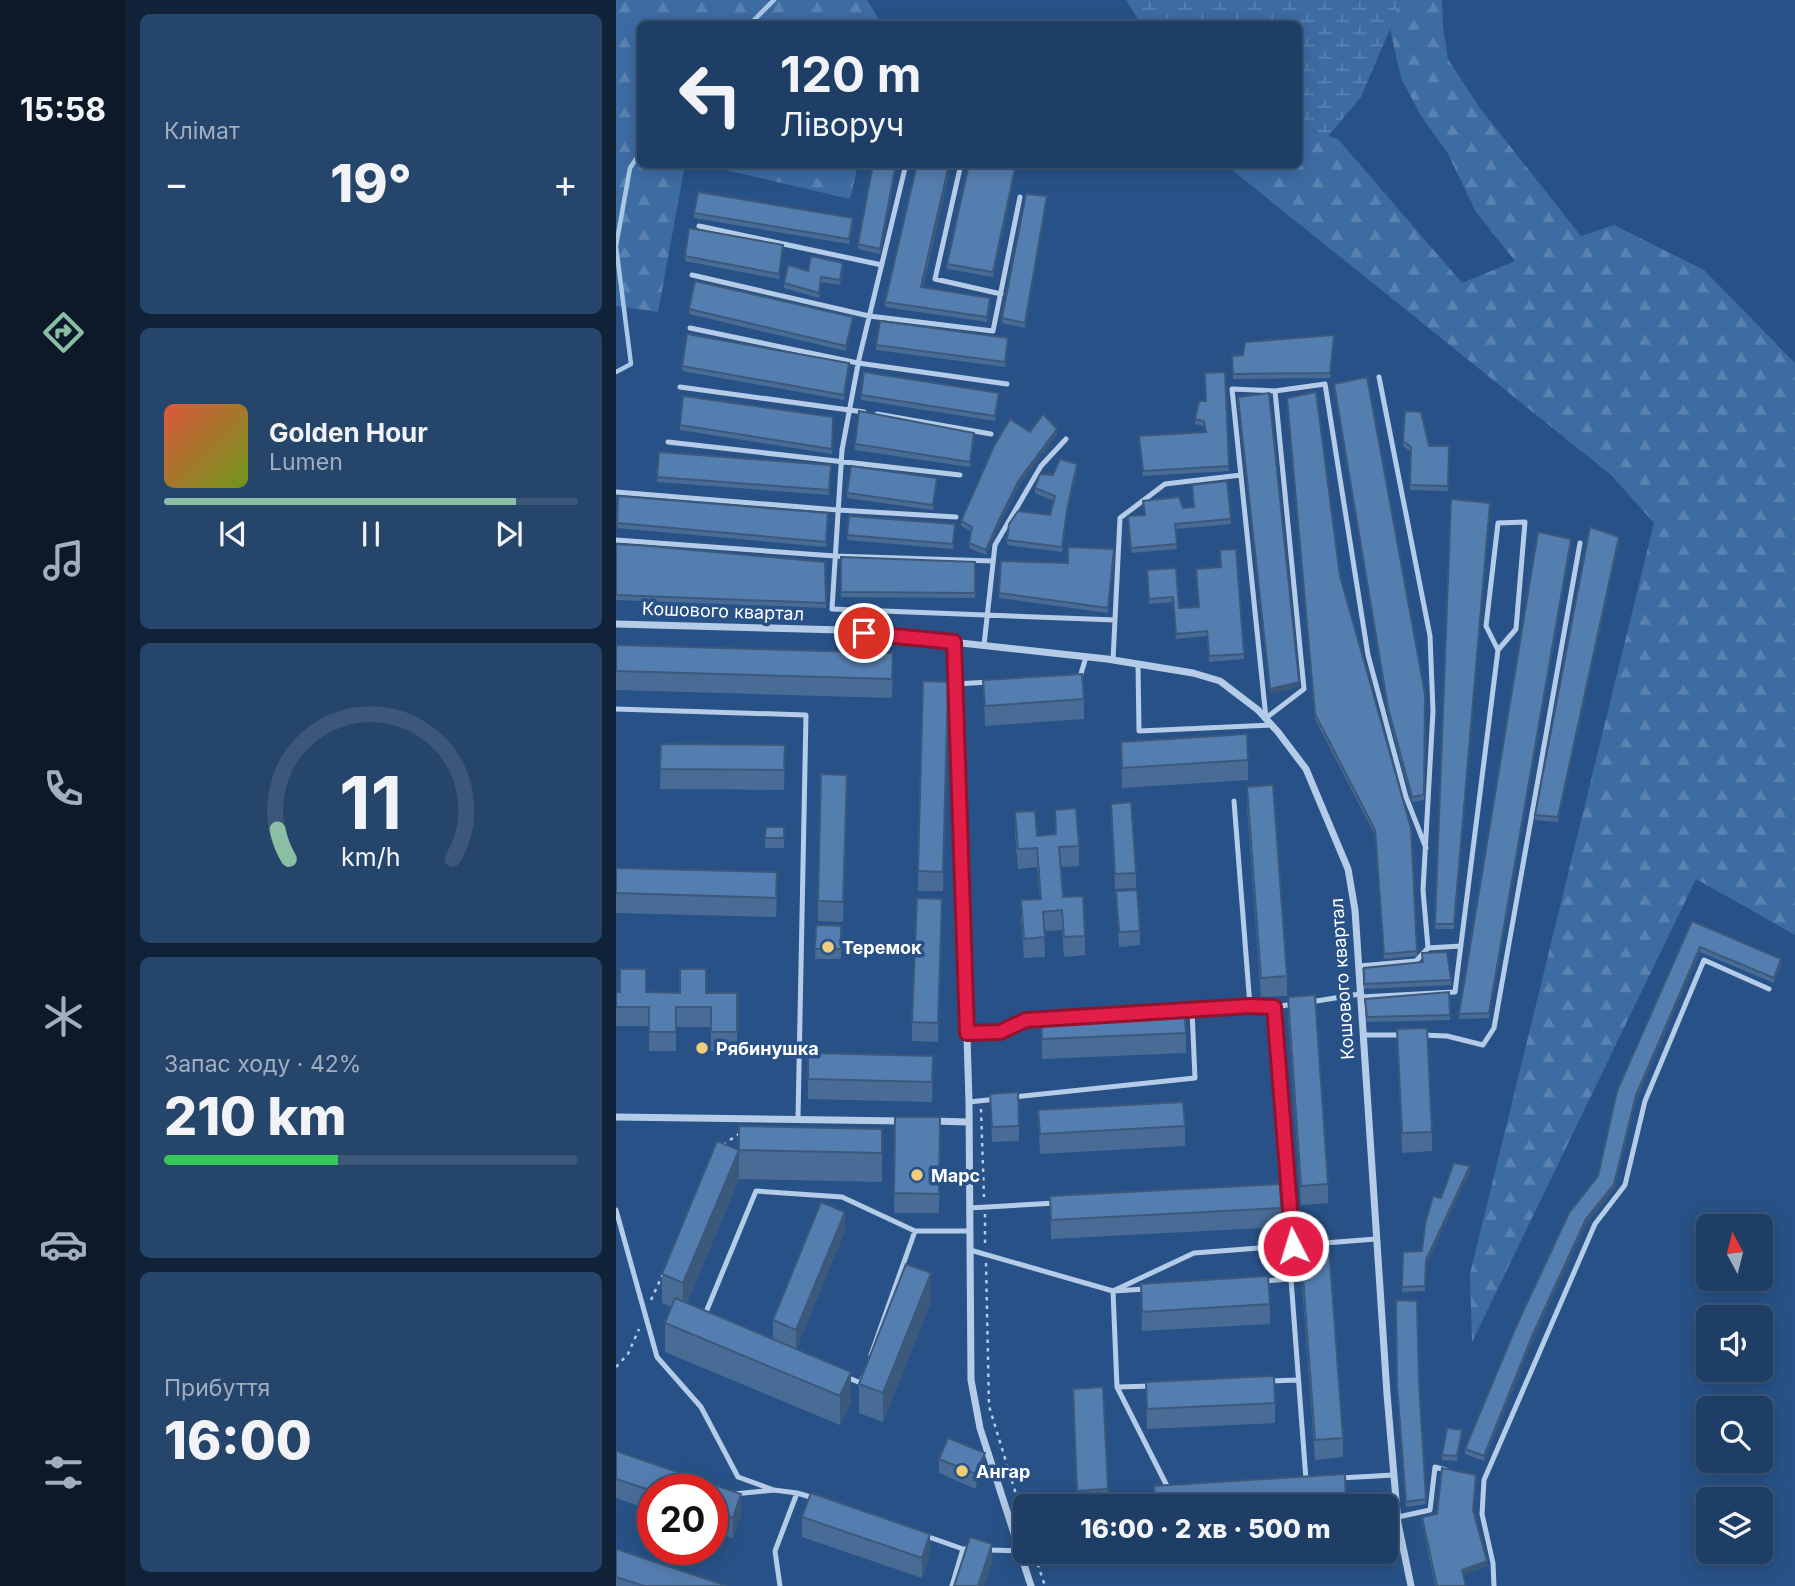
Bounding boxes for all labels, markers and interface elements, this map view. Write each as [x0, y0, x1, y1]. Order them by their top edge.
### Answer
text: 120 m [780, 45, 921, 104]
icon: left [665, 49, 756, 140]
text: 15:58 [20, 90, 106, 129]
text: Ліворуч [780, 105, 904, 144]
text: Клімат [164, 117, 240, 145]
text: 19° [330, 152, 412, 215]
text: − [164, 160, 189, 206]
text: + [553, 160, 578, 206]
icon: directions [39, 308, 88, 357]
text: Golden Hour [269, 417, 428, 448]
text: Lumen [269, 448, 343, 476]
icon: previous [214, 515, 252, 553]
icon: pause [352, 515, 390, 553]
icon: next [490, 515, 528, 553]
icon: music [39, 536, 88, 585]
street label: Кошового квартал [642, 598, 804, 624]
pin [834, 603, 894, 663]
icon: arrive [845, 614, 883, 652]
text: 11 [340, 758, 402, 847]
icon: phone [39, 764, 88, 813]
text: km/h [341, 842, 401, 872]
street label: Кошового квартал [1326, 897, 1358, 1061]
place label: Теремок [842, 937, 922, 958]
marker: Теремок [820, 939, 836, 955]
icon: climate [39, 992, 88, 1041]
place label: Рябинушка [716, 1038, 819, 1059]
marker: Рябинушка [694, 1040, 710, 1056]
text: Запас ходу · 42% [164, 1050, 361, 1078]
text: 210 km [164, 1085, 347, 1148]
place label: Марс [931, 1165, 980, 1186]
marker: Марс [909, 1167, 925, 1183]
position arrow [1256, 1209, 1330, 1283]
north arrow [1696, 1214, 1773, 1292]
map controls [1696, 1214, 1773, 1564]
icon: car [39, 1220, 88, 1269]
button: sound [1696, 1305, 1773, 1382]
text: Прибуття [164, 1374, 270, 1402]
button: search [1696, 1396, 1773, 1473]
text: 16:00 [164, 1409, 312, 1472]
icon: filters [39, 1448, 88, 1497]
place label: Ангар [976, 1461, 1030, 1482]
marker: Ангар [954, 1463, 970, 1479]
speed limit sign: 20 [637, 1474, 728, 1565]
button: layers [1696, 1487, 1773, 1564]
text: 16:00 · 2 хв · 500 m [1080, 1513, 1331, 1544]

